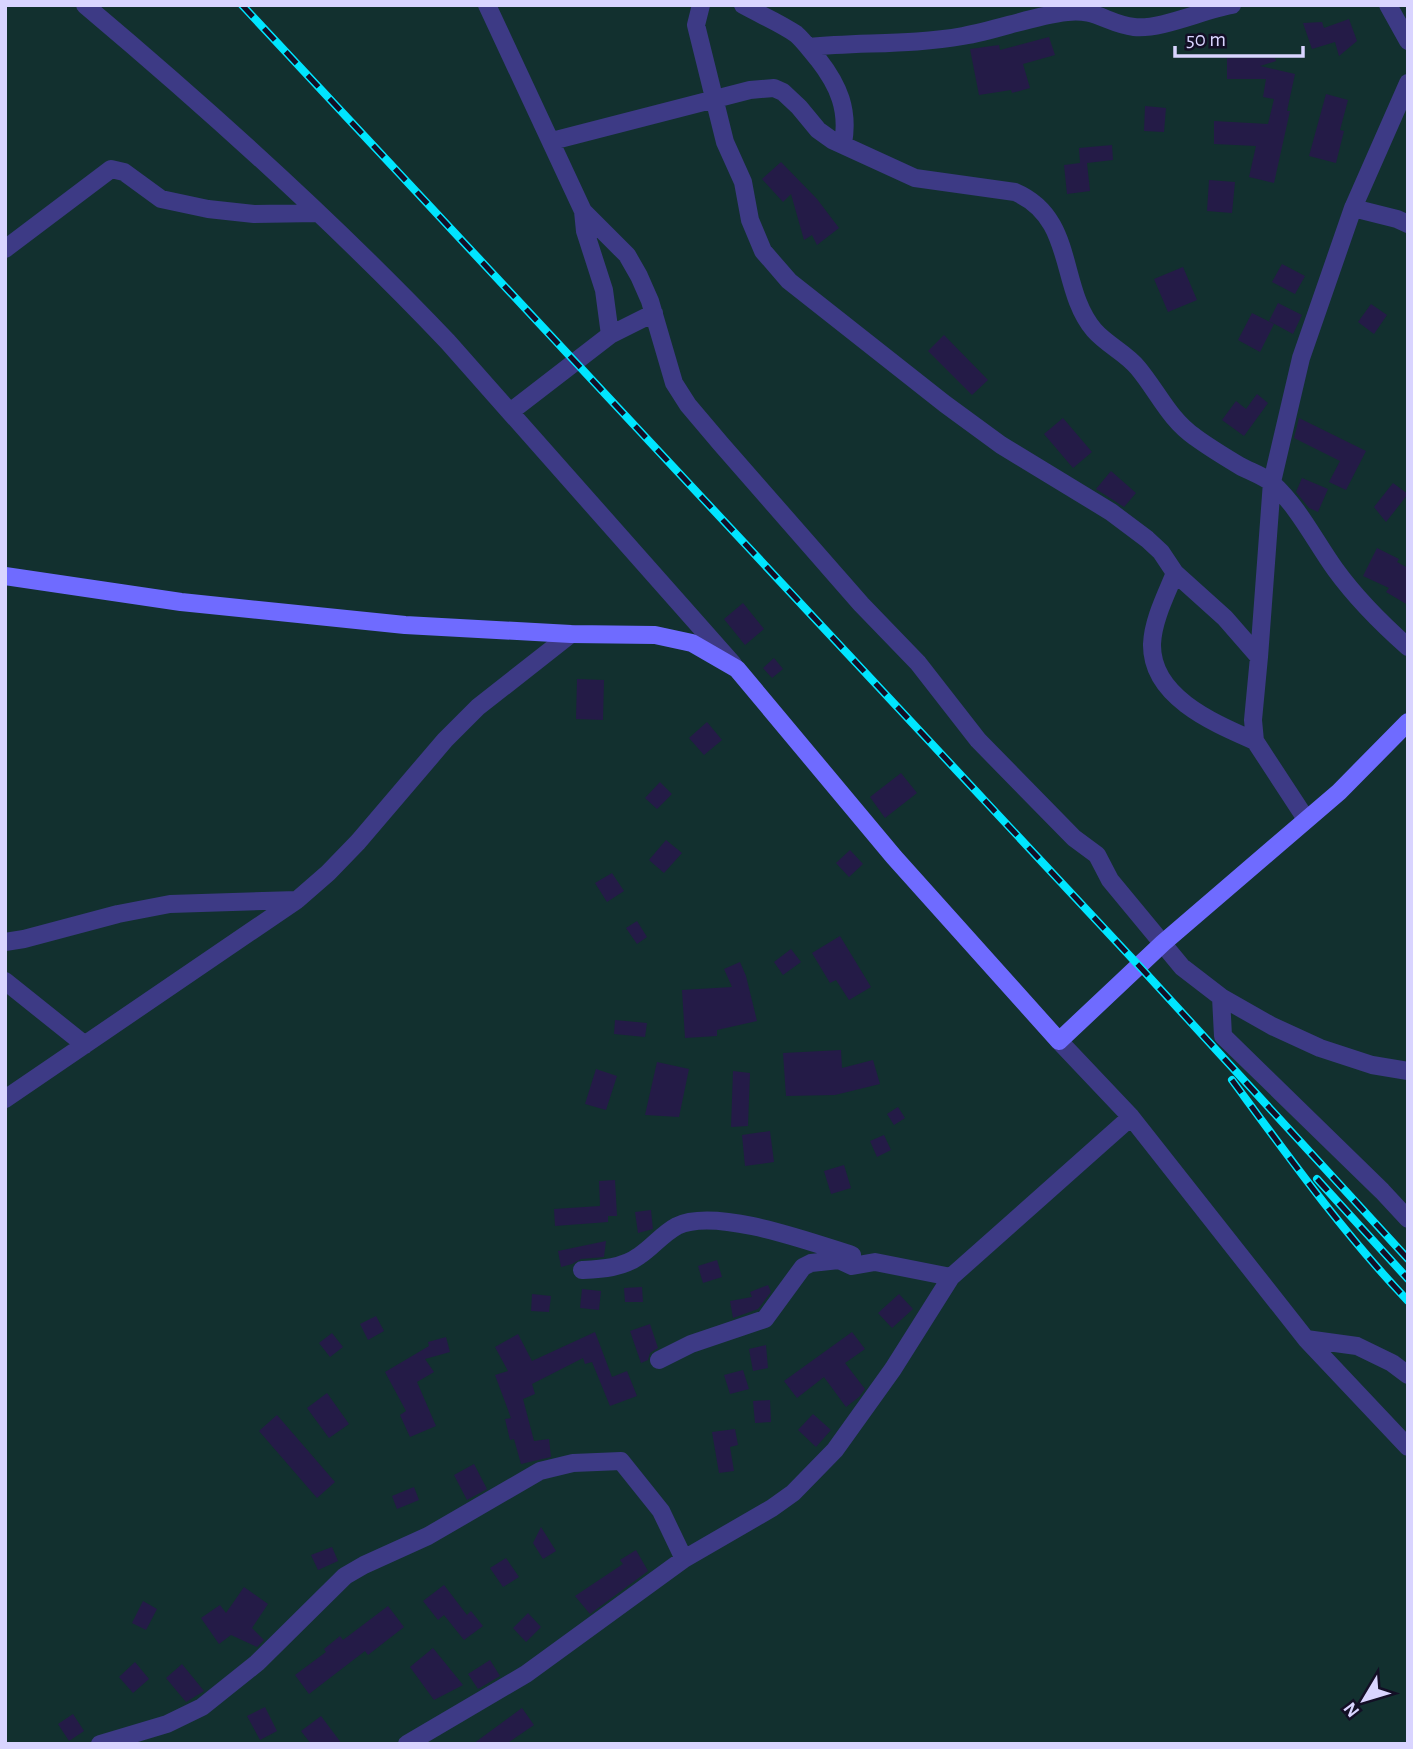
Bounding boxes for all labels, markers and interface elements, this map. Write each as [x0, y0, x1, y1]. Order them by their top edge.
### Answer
scale bar [1175, 14, 1303, 58]
text: 50 m [1186, 29, 1226, 50]
north arrow [1329, 1665, 1399, 1735]
text: N [1340, 1698, 1363, 1721]

